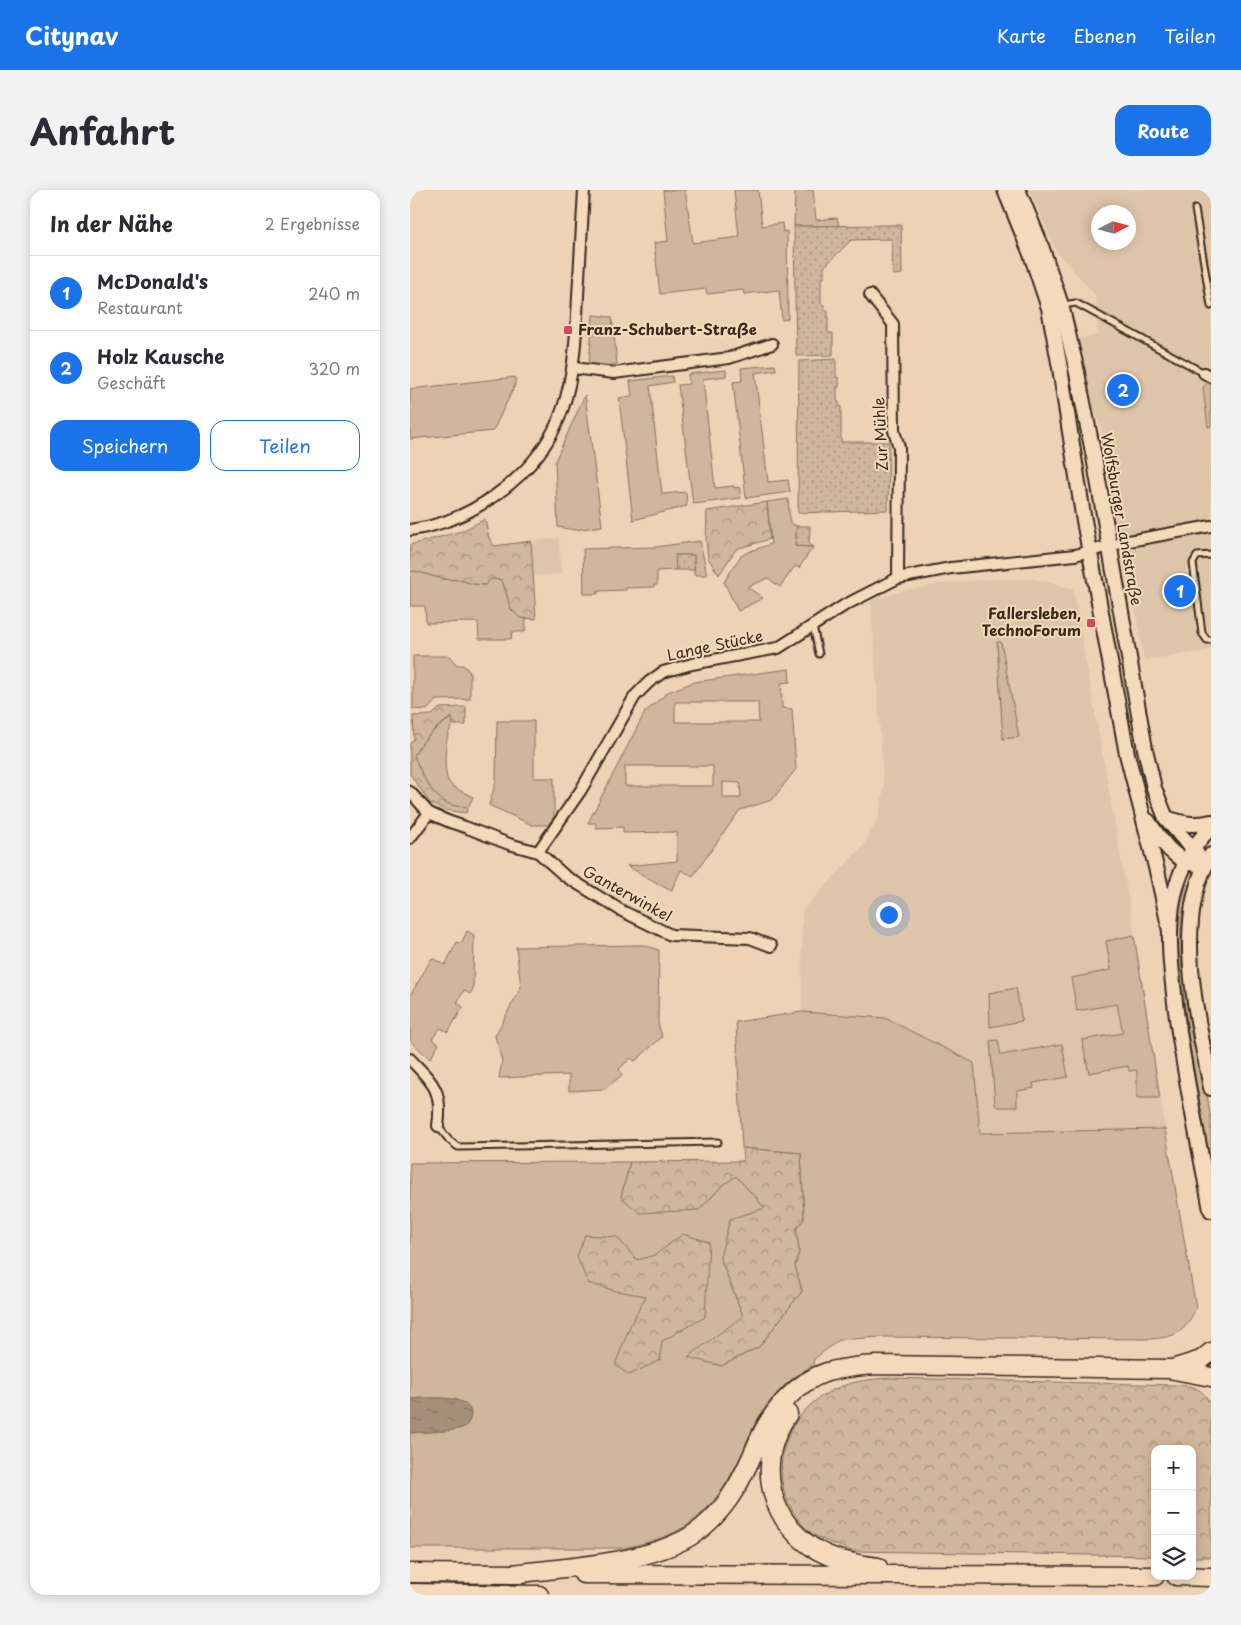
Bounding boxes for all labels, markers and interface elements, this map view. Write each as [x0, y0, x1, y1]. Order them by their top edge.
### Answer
text: Citynav [25, 17, 118, 53]
text: Karte [997, 22, 1046, 49]
text: Ebenen [1074, 22, 1137, 49]
text: Teilen [1165, 22, 1216, 49]
text: Anfahrt [30, 104, 175, 157]
button: Route [1115, 105, 1211, 156]
north arrow [1091, 205, 1136, 250]
text: In der Nähe [50, 207, 172, 239]
text: 2 Ergebnisse [265, 211, 360, 235]
text: McDonald's [97, 267, 208, 295]
text: 1 [62, 281, 70, 305]
text: 240 m [308, 281, 360, 305]
text: Restaurant [97, 295, 183, 319]
place label: Franz-Schubert-Straße [578, 317, 757, 340]
marker: Franz-Schubert-Straße [562, 324, 574, 336]
text: Holz Kausche [97, 342, 225, 370]
text: 2 [60, 356, 72, 380]
text: 320 m [309, 356, 360, 380]
text: Geschäft [97, 370, 166, 394]
pin: 2 [1107, 371, 1139, 409]
street label: Zur Mühle [866, 397, 893, 472]
button: Speichern [50, 420, 200, 471]
button: Teilen [210, 420, 360, 471]
street label: Wolfsburger Landstraße [1096, 431, 1149, 607]
pin: 1 [1164, 572, 1196, 610]
place label: Fallersleben, TechnoForum [982, 601, 1081, 641]
marker: Fallersleben, TechnoForum [1085, 617, 1097, 629]
street label: Lange Stücke [665, 623, 765, 666]
street label: Ganterwinkel [579, 859, 676, 927]
your location [876, 902, 902, 928]
map controls [1151, 1445, 1196, 1580]
button: + [1151, 1445, 1196, 1490]
button: − [1151, 1490, 1196, 1535]
button: layers [1151, 1535, 1196, 1580]

